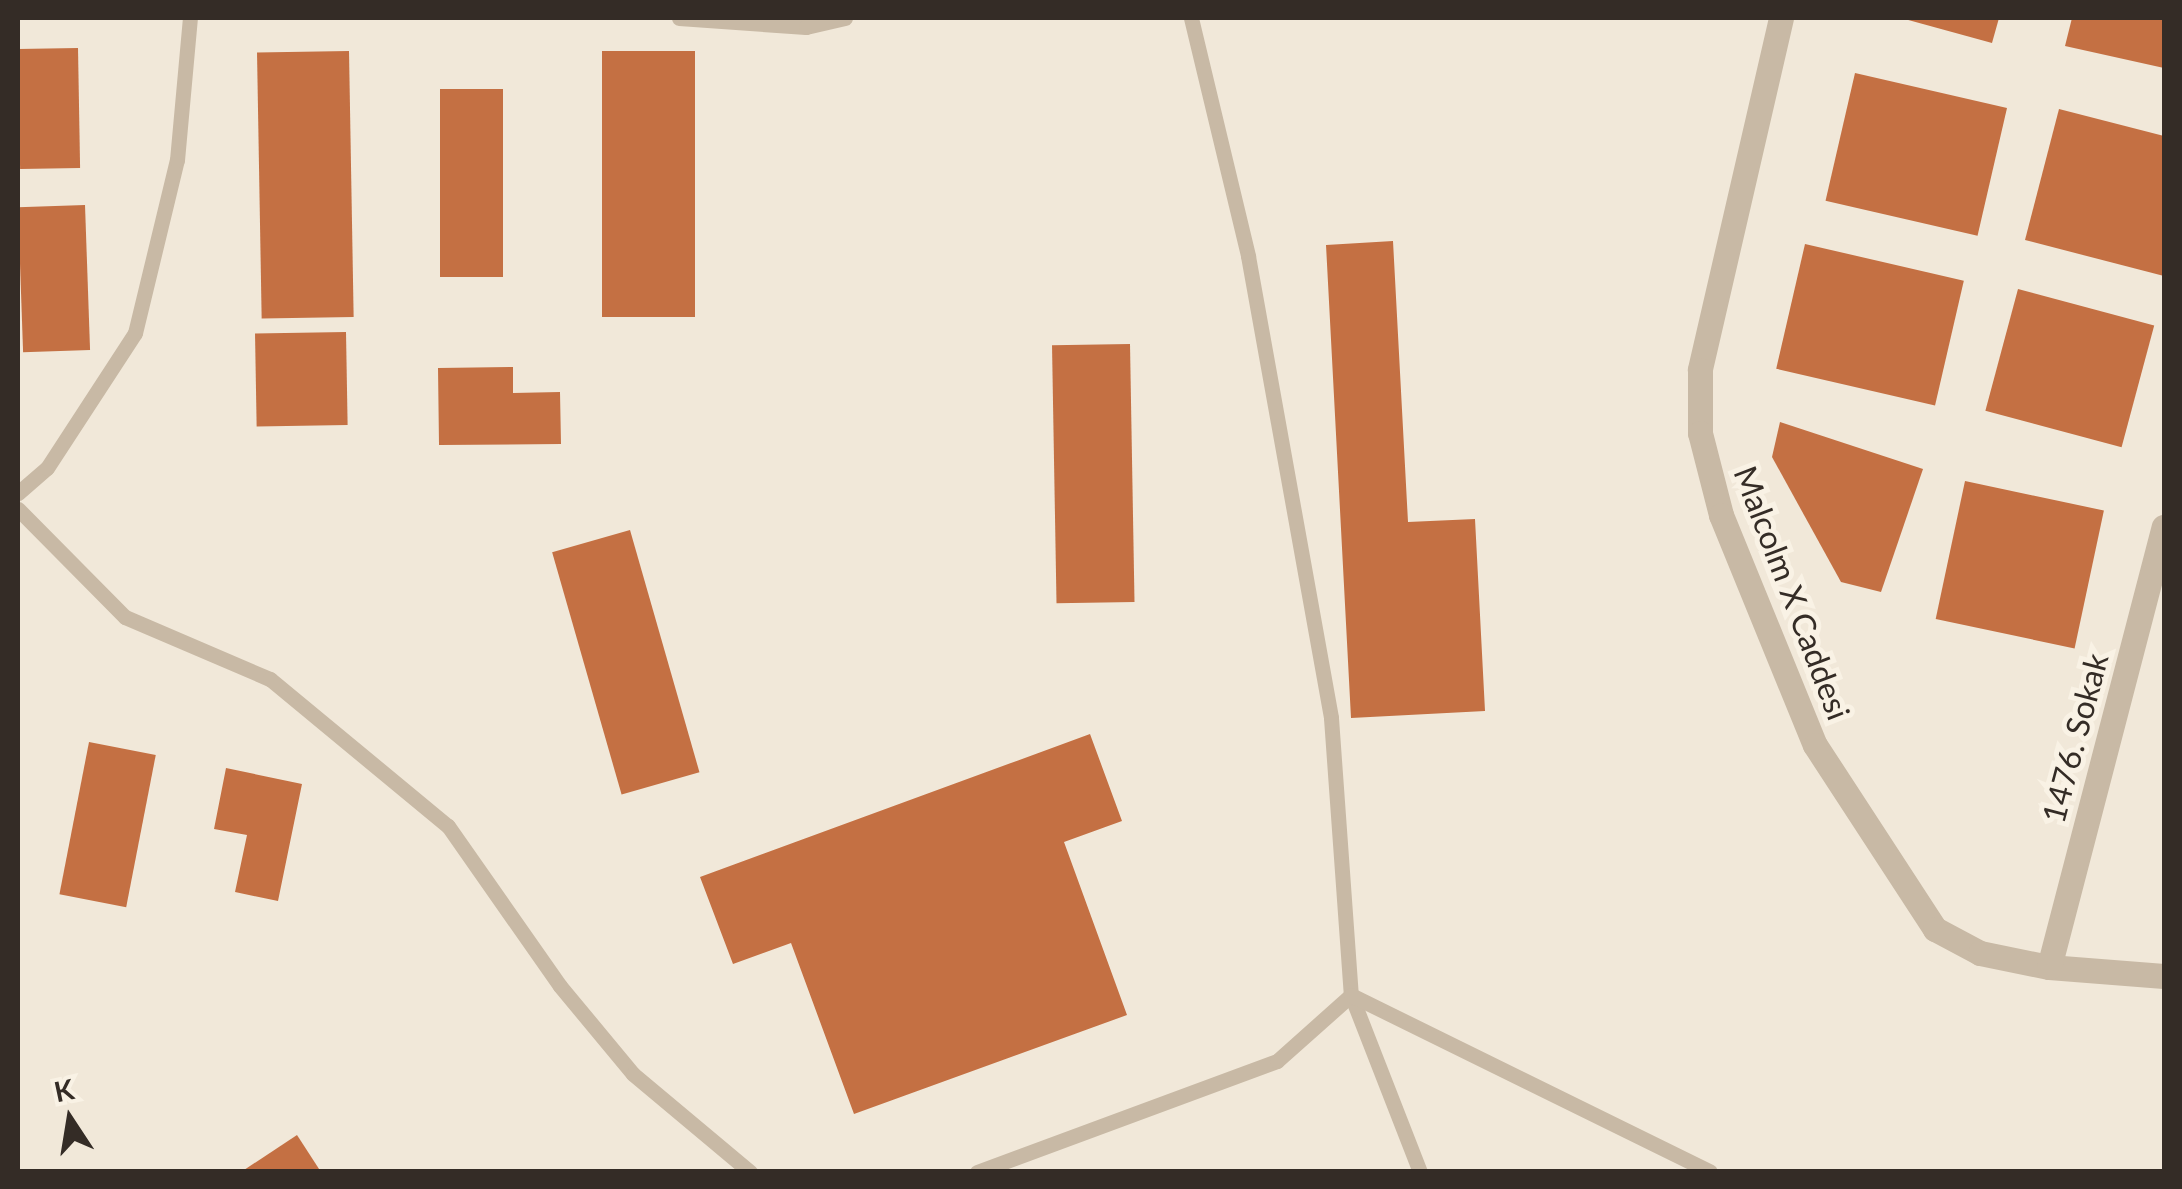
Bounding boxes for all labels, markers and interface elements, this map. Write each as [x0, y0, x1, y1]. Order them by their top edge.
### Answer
street label: Malcolm X Caddesi [1726, 461, 1858, 725]
street label: 1476. Sokak [2034, 649, 2116, 827]
north arrow [20, 1069, 120, 1169]
text: K [51, 1071, 77, 1108]

